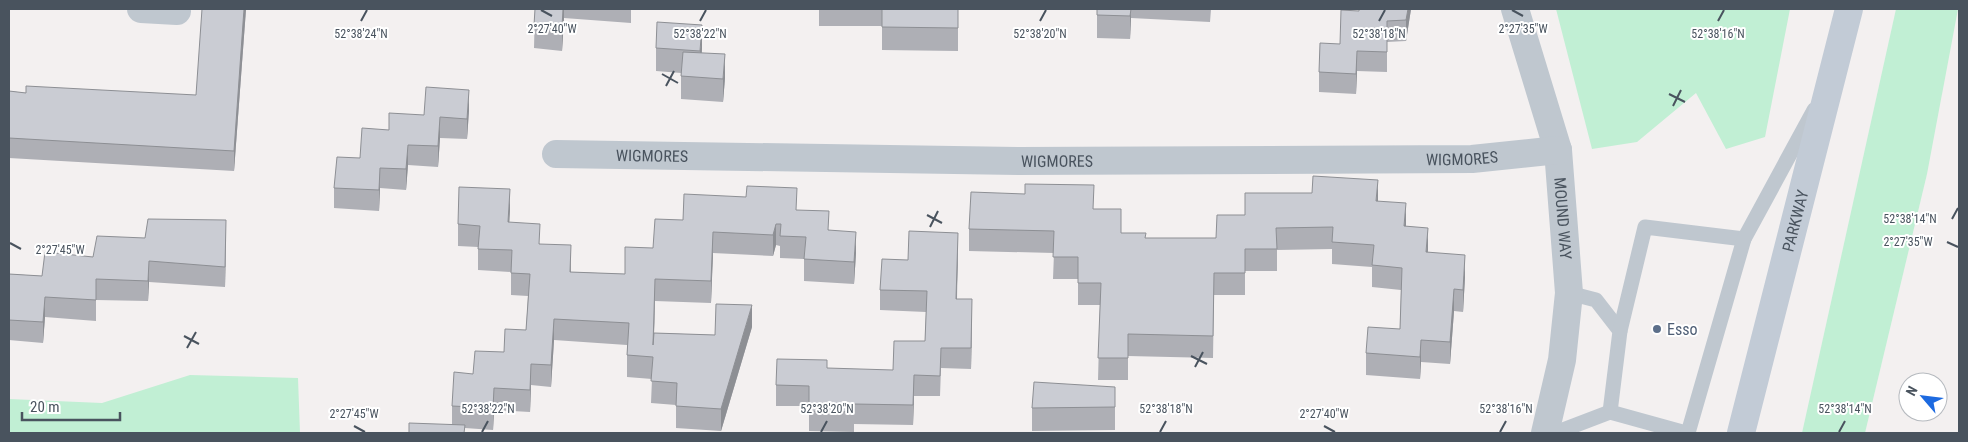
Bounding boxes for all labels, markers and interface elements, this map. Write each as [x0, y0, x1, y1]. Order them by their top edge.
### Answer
text: 2°27'40"W [527, 22, 577, 36]
text: 2°27'35"W [1498, 22, 1548, 36]
text: 52°38'24"N [334, 27, 388, 41]
text: 52°38'22"N [673, 27, 727, 41]
text: 52°38'20"N [1013, 27, 1067, 41]
text: 52°38'18"N [1352, 27, 1406, 41]
text: 52°38'16"N [1691, 27, 1745, 41]
street label: WIGMORES [616, 146, 688, 166]
street label: WIGMORES [1426, 147, 1499, 169]
street label: WIGMORES [1021, 152, 1093, 171]
street label: MOUND WAY [1550, 177, 1575, 261]
street label: PARKWAY [1779, 187, 1813, 254]
text: 52°38'14"N [1883, 212, 1937, 226]
text: 2°27'35"W [1883, 235, 1933, 249]
text: 2°27'45"W [35, 243, 85, 257]
place label: Esso [1667, 320, 1698, 339]
marker: Esso [1651, 323, 1663, 335]
north arrow [1898, 372, 1948, 422]
text: N [1902, 383, 1921, 398]
scale bar [22, 390, 120, 422]
text: 20 m [30, 398, 60, 416]
text: 52°38'22"N [461, 402, 515, 416]
text: 52°38'20"N [800, 402, 854, 416]
text: 52°38'18"N [1139, 402, 1193, 416]
text: 52°38'16"N [1479, 402, 1533, 416]
text: 52°38'14"N [1818, 402, 1872, 416]
text: 2°27'45"W [329, 407, 379, 421]
text: 2°27'40"W [1299, 407, 1349, 421]

